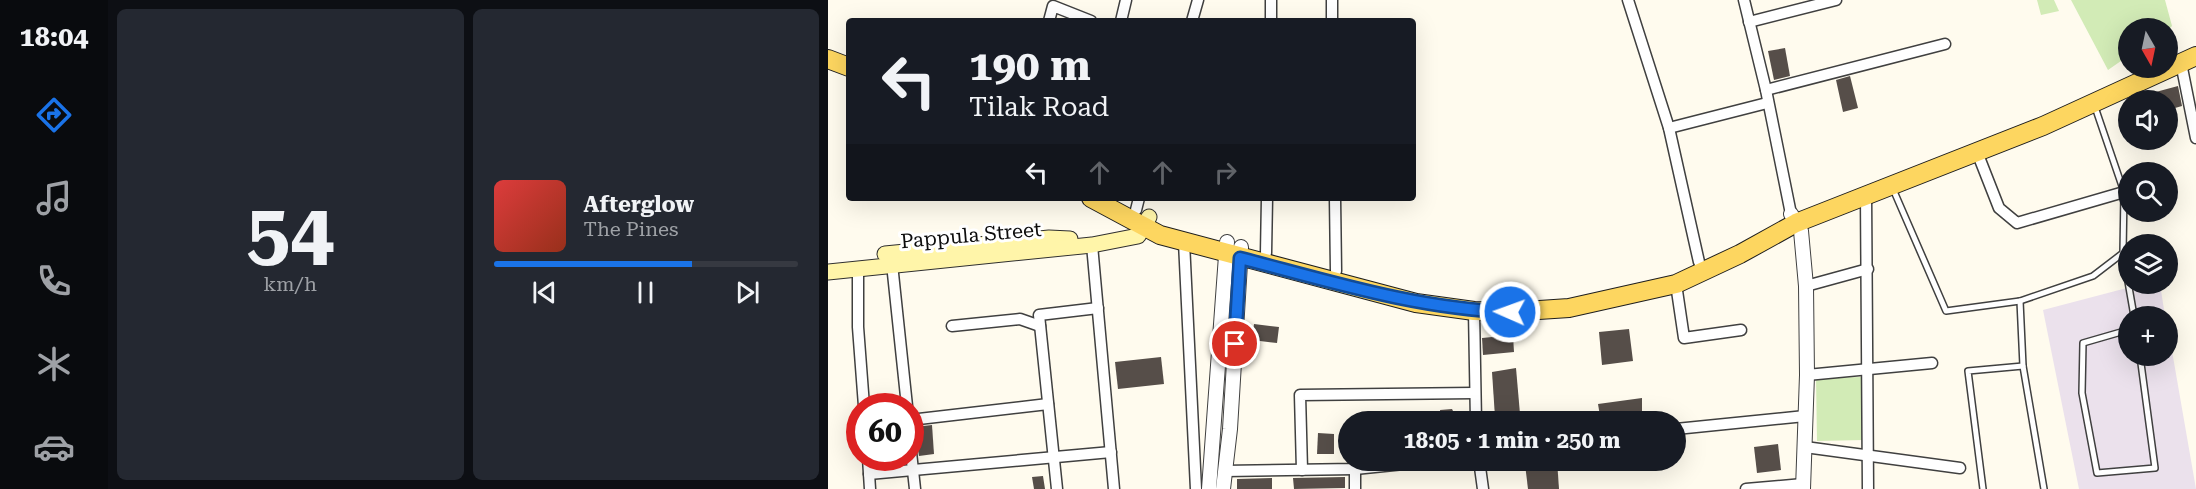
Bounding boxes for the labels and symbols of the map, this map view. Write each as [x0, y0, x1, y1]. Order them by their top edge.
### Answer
north arrow [2118, 18, 2178, 78]
street label: Pappula Street [900, 217, 1043, 253]
position arrow [1478, 280, 1542, 344]
pin [1209, 318, 1260, 369]
speed limit sign: 60 [846, 393, 924, 471]

